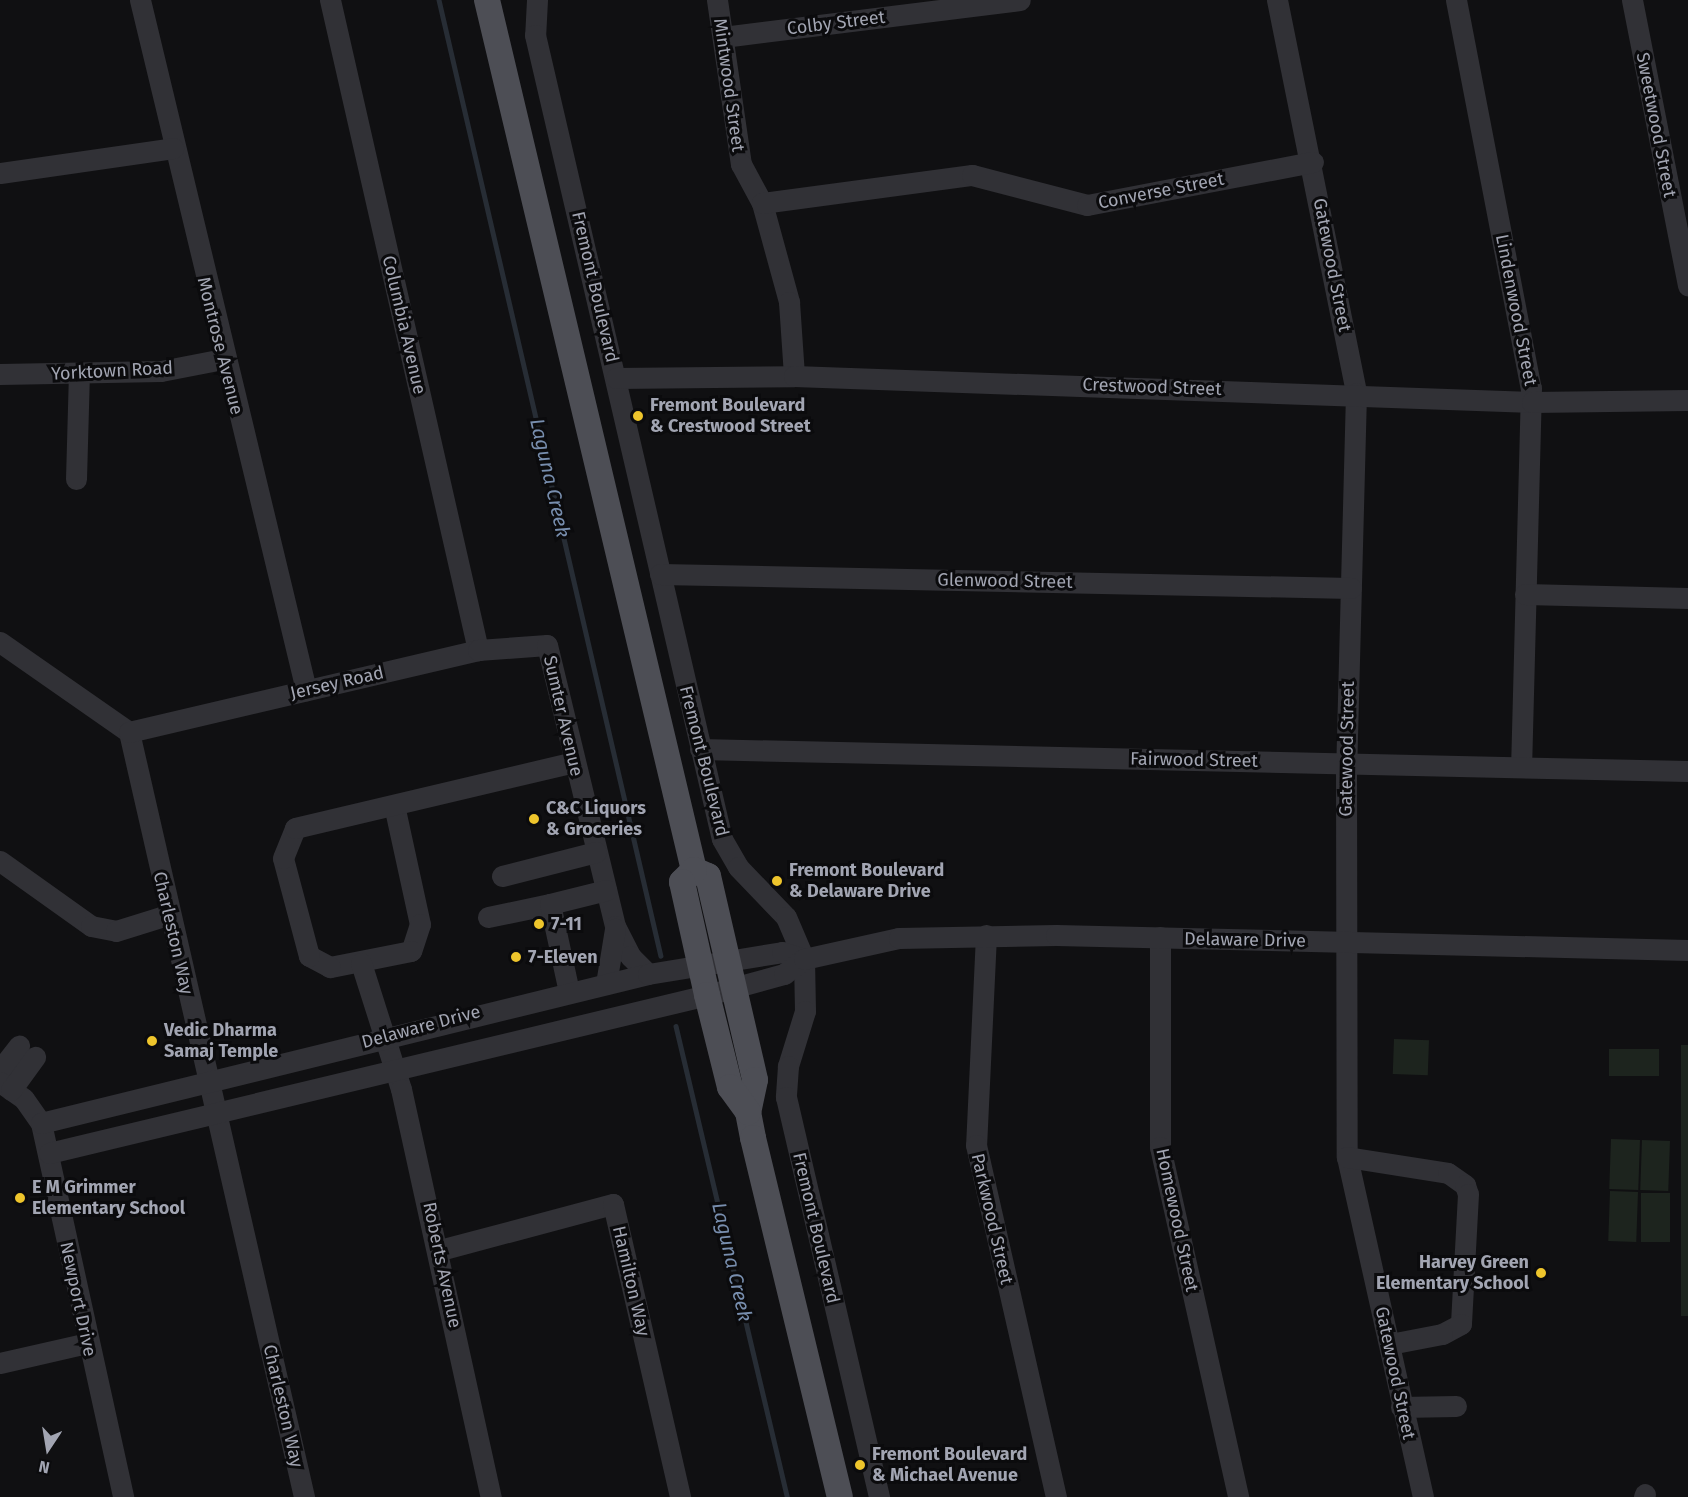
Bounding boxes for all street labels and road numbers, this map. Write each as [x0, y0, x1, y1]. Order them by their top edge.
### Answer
street label: Colby Street [786, 6, 886, 40]
street label: Mintwood Street [709, 17, 749, 153]
street label: Sweetwood Street [1631, 51, 1681, 199]
street label: Converse Street [1096, 168, 1226, 214]
street label: Gatewood Street [1308, 196, 1356, 334]
street label: Fremont Boulevard [567, 209, 623, 365]
street label: Lindenwood Street [1491, 232, 1541, 388]
street label: Columbia Avenue [378, 254, 430, 396]
street label: Montrose Avenue [192, 275, 248, 417]
street label: Yorktown Road [51, 357, 173, 385]
street label: Crestwood Street [1082, 374, 1222, 400]
street label: Glenwood Street [937, 569, 1073, 593]
street label: Sumter Avenue [539, 654, 587, 778]
street label: Jersey Road [288, 662, 386, 704]
street label: Gatewood Street [1335, 681, 1359, 817]
street label: Fremont Boulevard [675, 683, 733, 839]
street label: Fairwood Street [1130, 748, 1258, 772]
street label: Charleston Way [148, 870, 198, 996]
street label: Delaware Drive [1184, 928, 1306, 952]
street label: Delaware Drive [359, 1001, 483, 1053]
street label: Homewood Street [1151, 1146, 1203, 1294]
street label: Fremont Boulevard [788, 1150, 844, 1306]
street label: Parkwood Street [966, 1151, 1018, 1287]
street label: Roberts Avenue [418, 1200, 466, 1330]
street label: Hamilton Way [608, 1224, 654, 1338]
street label: Newport Drive [55, 1240, 101, 1358]
street label: Gatewood Street [1370, 1304, 1420, 1442]
street label: Charleston Way [258, 1343, 308, 1469]

